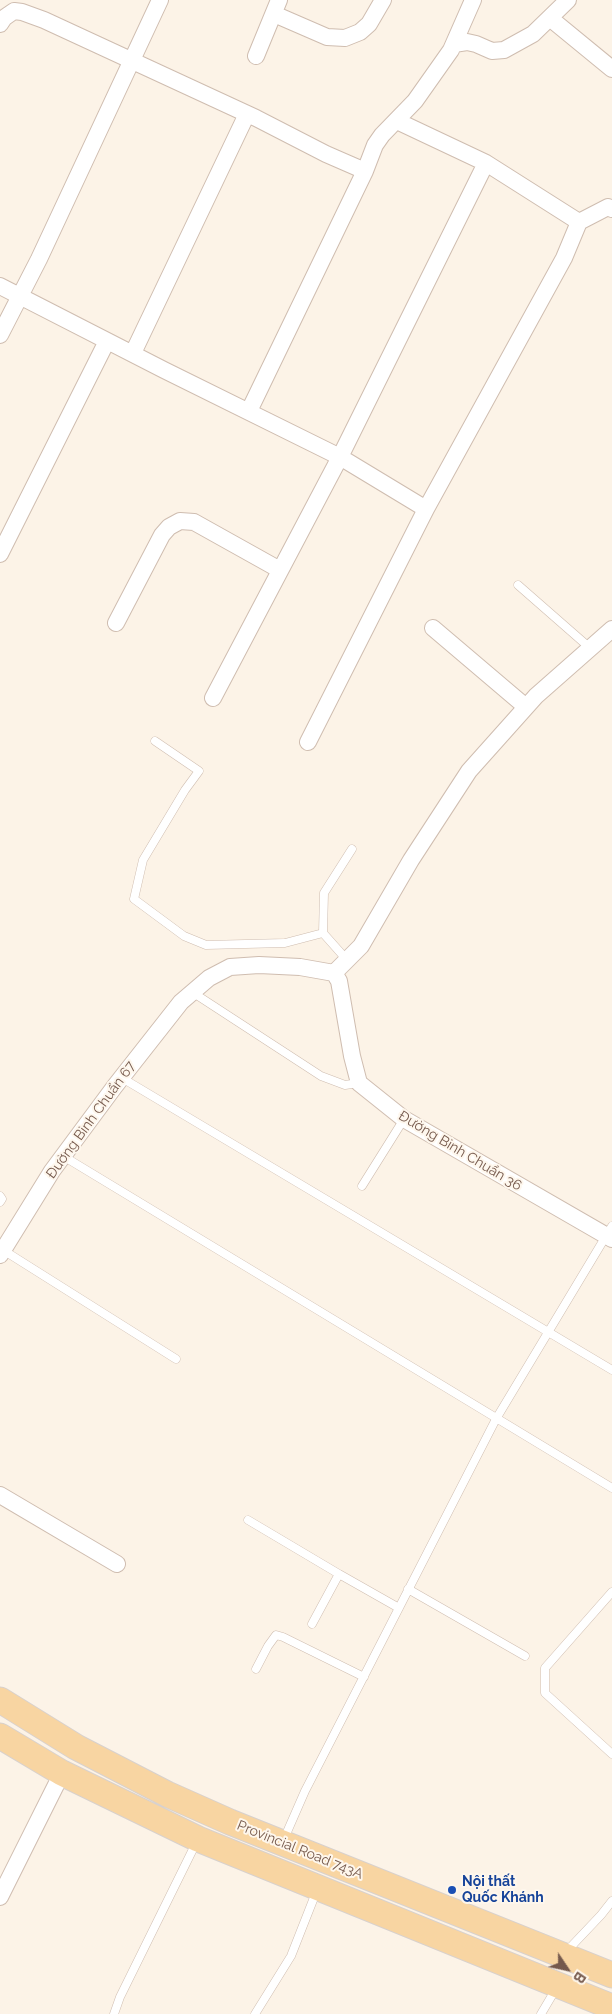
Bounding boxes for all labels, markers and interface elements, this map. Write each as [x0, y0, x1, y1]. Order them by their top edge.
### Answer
street label: Đường Bình Chuẩn 67 [43, 1058, 139, 1182]
street label: Đường Bình Chuẩn 36 [395, 1108, 525, 1194]
street label: Provincial Road 743A [235, 1817, 365, 1883]
place label: Nội thất Quốc Khánh [462, 1874, 544, 1906]
marker: Nội thất Quốc Khánh [446, 1884, 458, 1896]
north arrow [542, 1944, 592, 1994]
text: B [570, 1969, 589, 1986]

